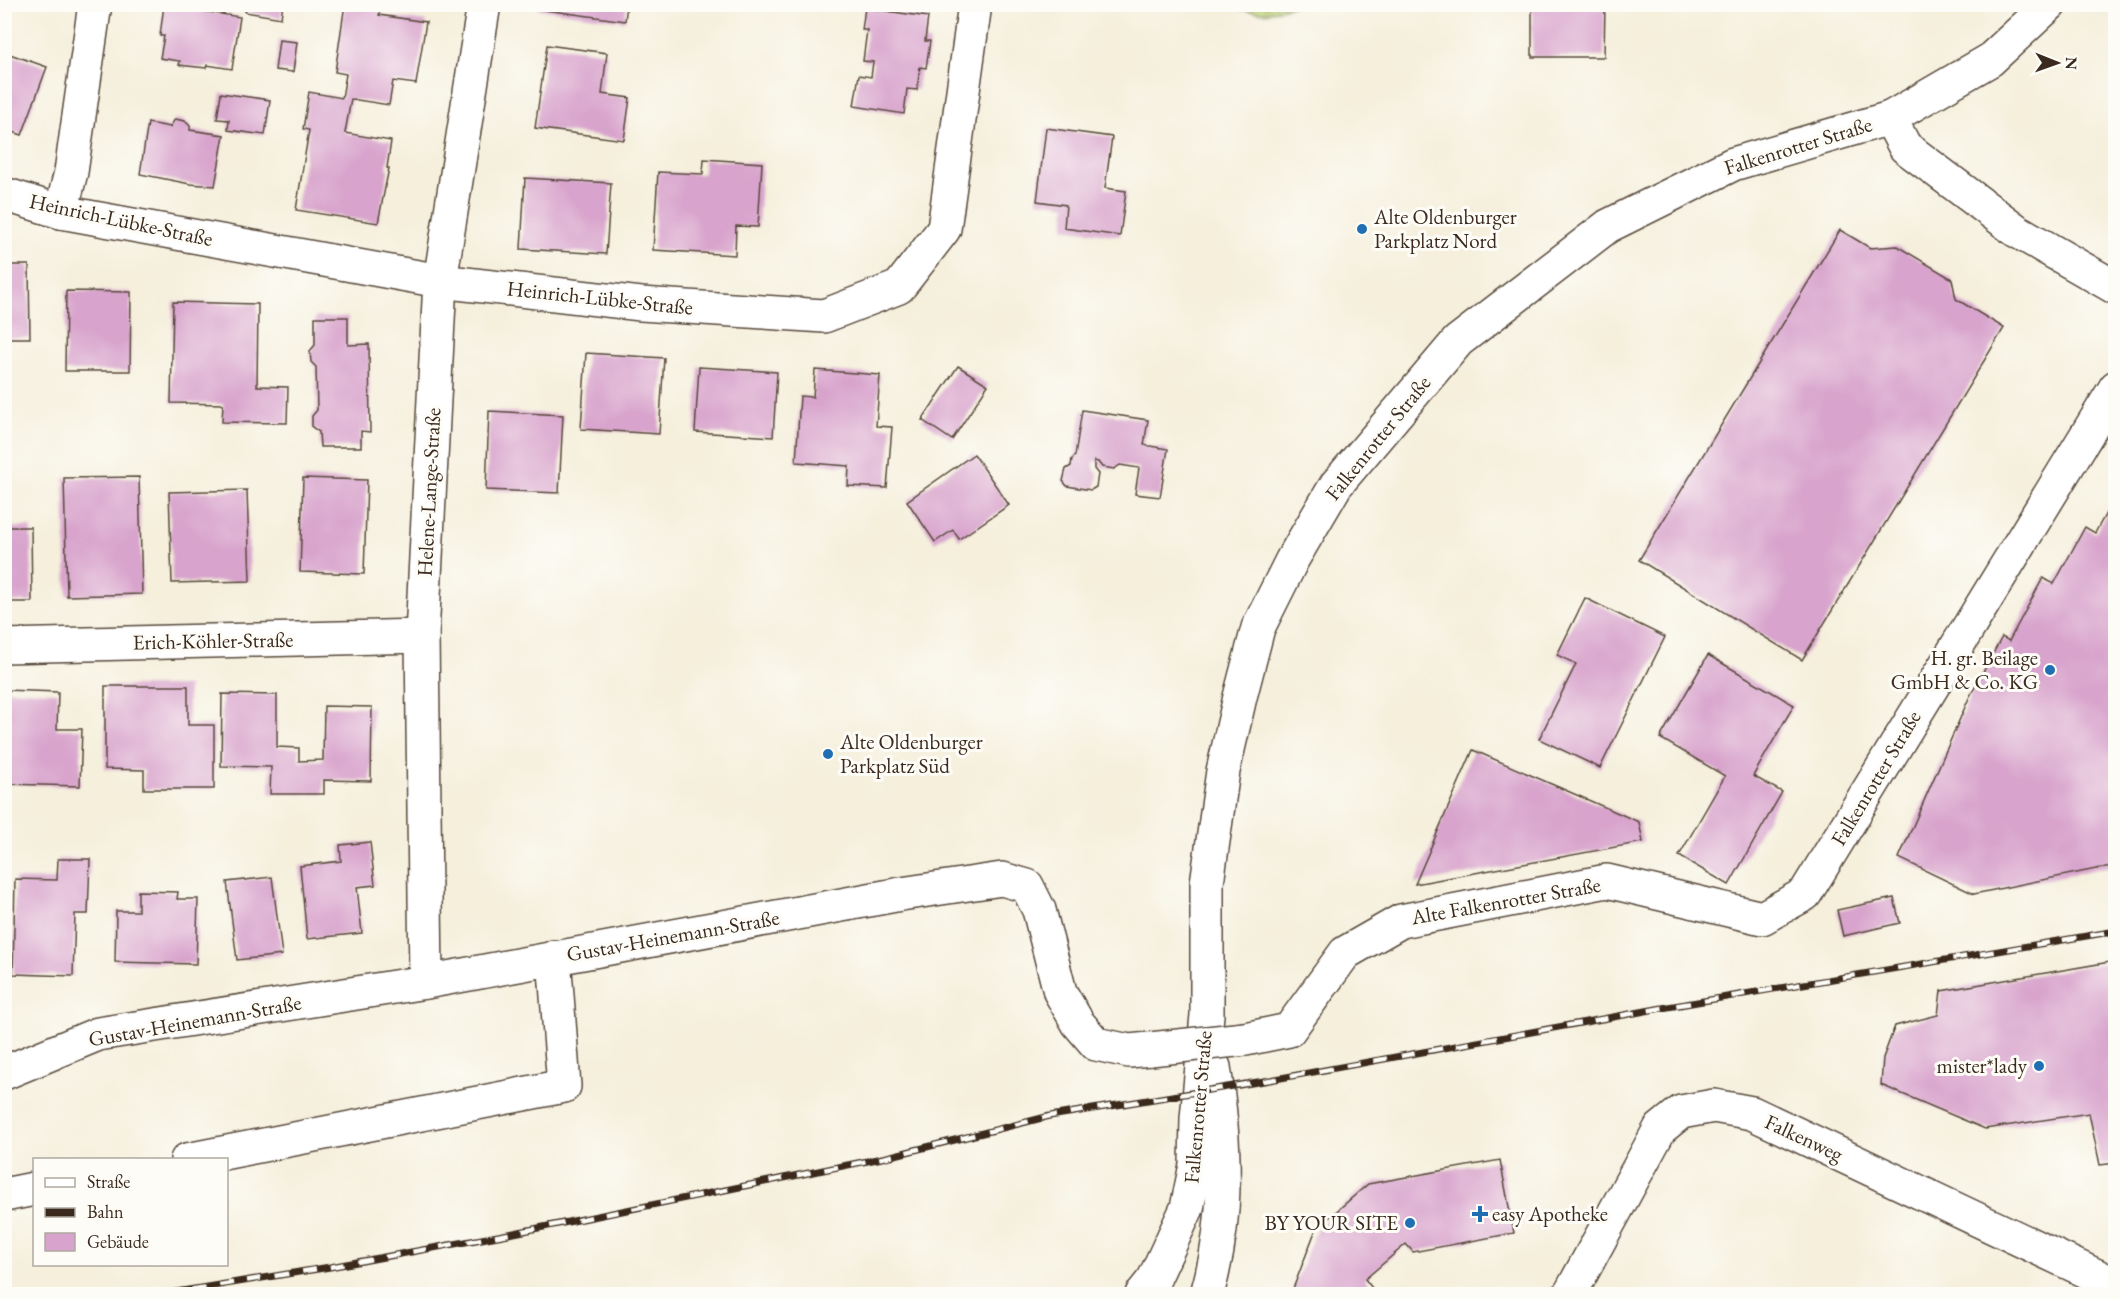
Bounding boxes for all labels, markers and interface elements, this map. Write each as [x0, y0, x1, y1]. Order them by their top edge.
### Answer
north arrow [2027, 33, 2087, 93]
text: N [2061, 57, 2082, 70]
street label: Falkenrotter Straße [1721, 110, 1875, 181]
street label: Heinrich-Lübke-Straße [27, 187, 215, 252]
place label: Alte Oldenburger Parkplatz Nord [1373, 203, 1517, 254]
marker: Alte Oldenburger Parkplatz Nord [1355, 222, 1369, 236]
street label: Heinrich-Lübke-Straße [506, 274, 694, 321]
street label: Falkenrotter Straße [1319, 370, 1436, 506]
street label: Helene-Lange-Straße [411, 407, 446, 577]
street label: Erich-Köhler-Straße [132, 626, 294, 655]
place label: H. gr. Beilage GmbH & Co. KG [1891, 644, 2038, 695]
marker: H. gr. Beilage GmbH & Co. KG [2043, 663, 2057, 677]
street label: Falkenrotter Straße [1825, 705, 1927, 850]
place label: Alte Oldenburger Parkplatz Süd [839, 728, 983, 779]
marker: Alte Oldenburger Parkplatz Süd [821, 747, 835, 761]
street label: Alte Falkenrotter Straße [1408, 871, 1603, 931]
street label: Gustav-Heinemann-Straße [564, 904, 781, 968]
street label: Gustav-Heinemann-Straße [86, 989, 303, 1053]
street label: Falkenrotter Straße [1177, 1029, 1218, 1184]
place label: mister*lady [1937, 1052, 2028, 1079]
marker: mister*lady [2032, 1059, 2046, 1073]
street label: Falkenweg [1761, 1108, 1848, 1168]
legend [33, 1158, 228, 1266]
text: Straße [87, 1170, 130, 1193]
text: Bahn [87, 1200, 124, 1223]
place label: easy Apotheke [1492, 1200, 1608, 1227]
marker: easy Apotheke [1473, 1207, 1487, 1221]
place label: BY YOUR SITE [1265, 1209, 1398, 1236]
marker: BY YOUR SITE [1403, 1216, 1417, 1230]
text: Gebäude [87, 1230, 149, 1253]

